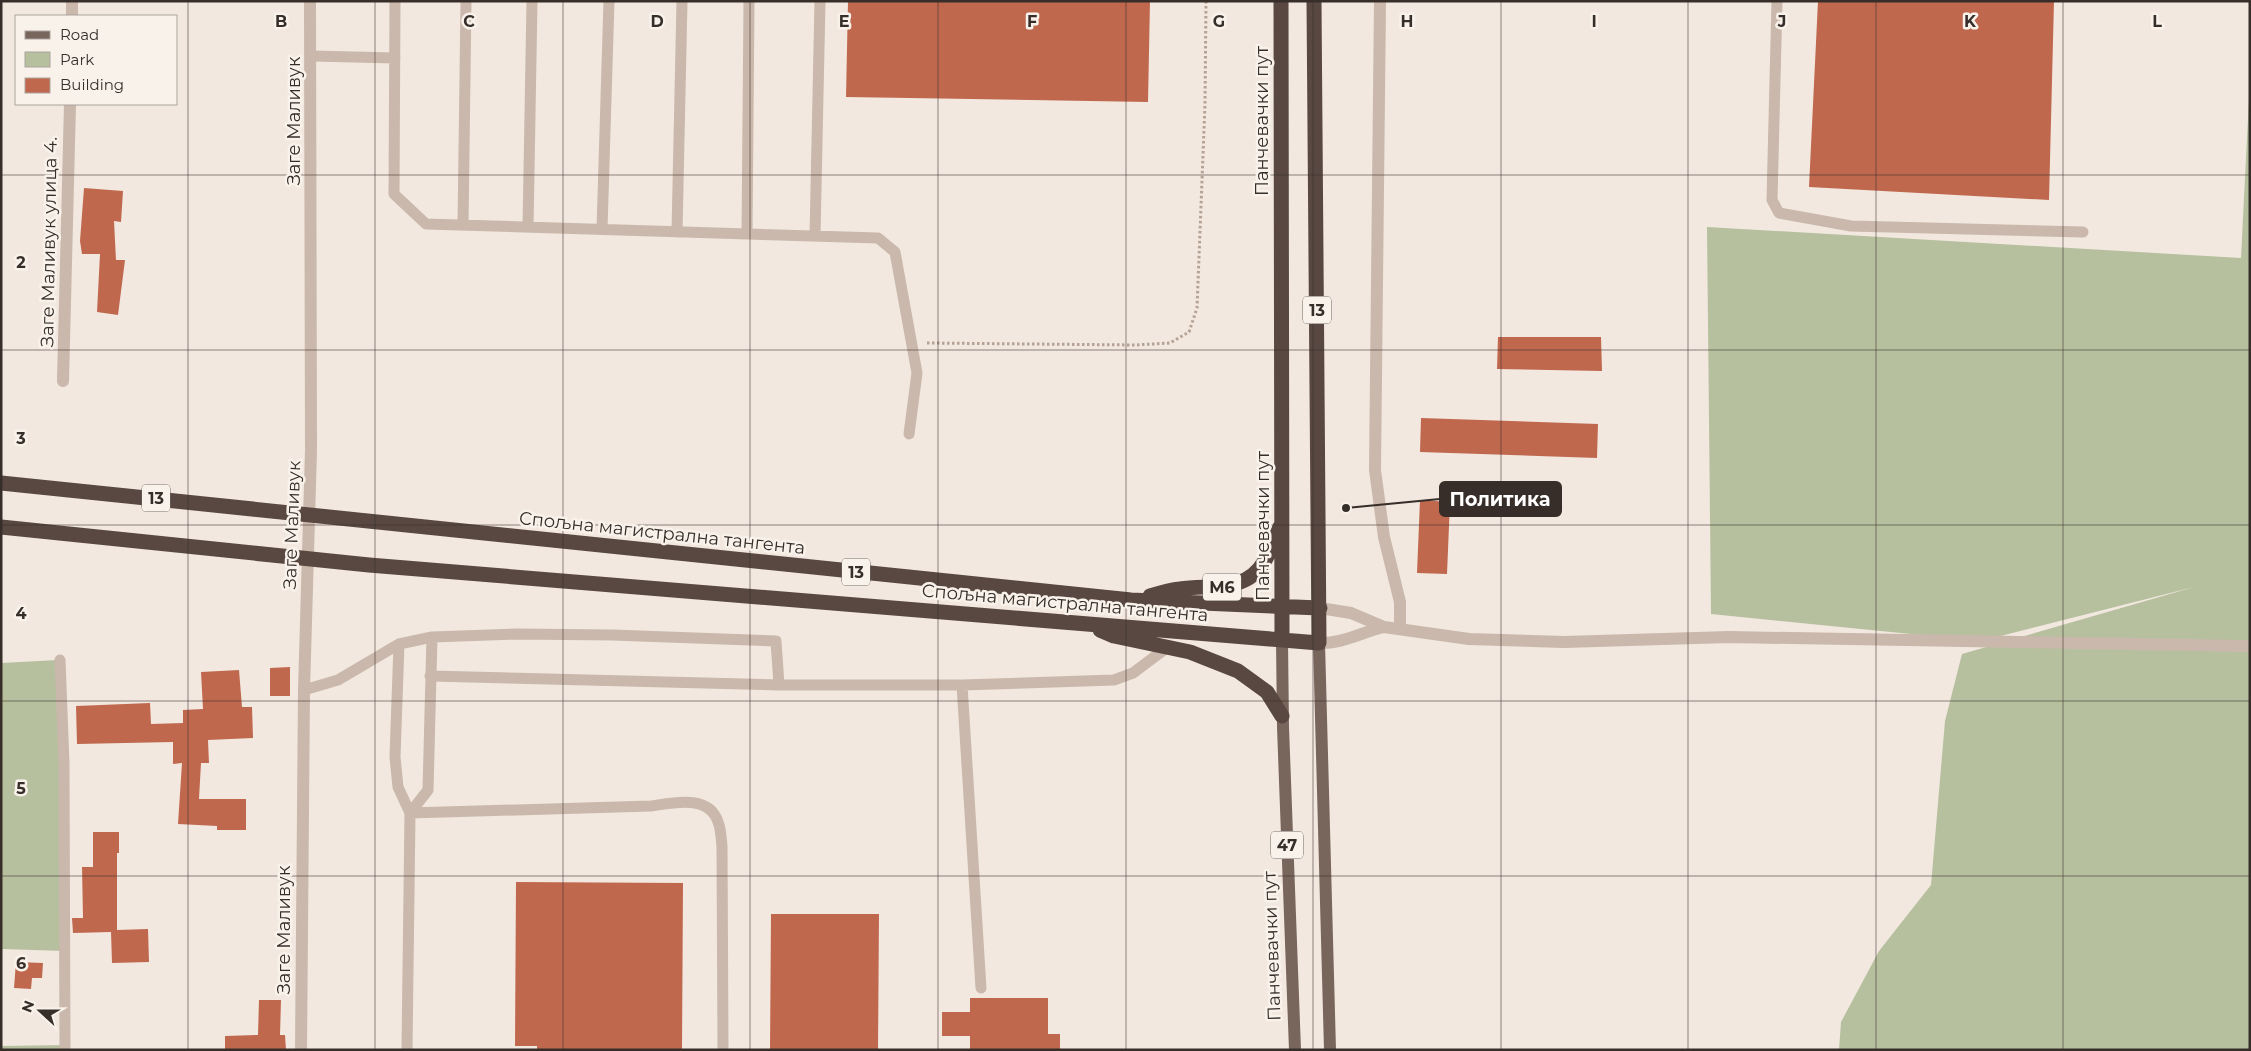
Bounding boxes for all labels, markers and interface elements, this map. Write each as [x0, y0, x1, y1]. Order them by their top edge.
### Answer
text: B [275, 12, 287, 31]
text: C [463, 12, 475, 31]
text: D [650, 12, 664, 31]
text: E [839, 12, 849, 31]
text: F [1027, 12, 1037, 31]
text: G [1213, 12, 1225, 31]
text: H [1401, 12, 1413, 31]
text: I [1591, 12, 1597, 31]
text: J [1777, 12, 1786, 31]
text: K [1964, 12, 1977, 31]
text: L [2152, 12, 2162, 31]
legend [15, 15, 178, 105]
text: Road [60, 25, 99, 44]
street label: Панчевачки пут [1251, 46, 1273, 196]
text: Park [60, 50, 94, 69]
street label: Заге Маливук [283, 56, 305, 185]
text: Building [60, 75, 124, 94]
street label: Заге Маливук улица 4. [36, 137, 62, 347]
text: 2 [16, 253, 26, 272]
road number: 13 [1303, 296, 1331, 324]
text: 3 [15, 429, 26, 448]
street label: Панчевачки пут [1252, 451, 1274, 601]
street label: Заге Маливук [279, 460, 305, 590]
callout: Политика [1440, 482, 1561, 516]
road number: 13 [142, 484, 170, 512]
text: Политика [1450, 488, 1551, 511]
street label: Спољна магистрална тангента [518, 507, 806, 559]
road number: 13 [842, 558, 870, 586]
road number: M6 [1203, 574, 1241, 600]
street label: Спољна магистрална тангента [921, 580, 1209, 626]
text: 4 [15, 604, 27, 623]
text: 5 [16, 779, 26, 798]
road number: 47 [1271, 832, 1303, 858]
street label: Заге Маливук [273, 865, 295, 994]
street label: Панчевачки пут [1258, 870, 1286, 1021]
text: 6 [16, 954, 26, 973]
north arrow [15, 986, 65, 1036]
text: N [17, 998, 38, 1015]

